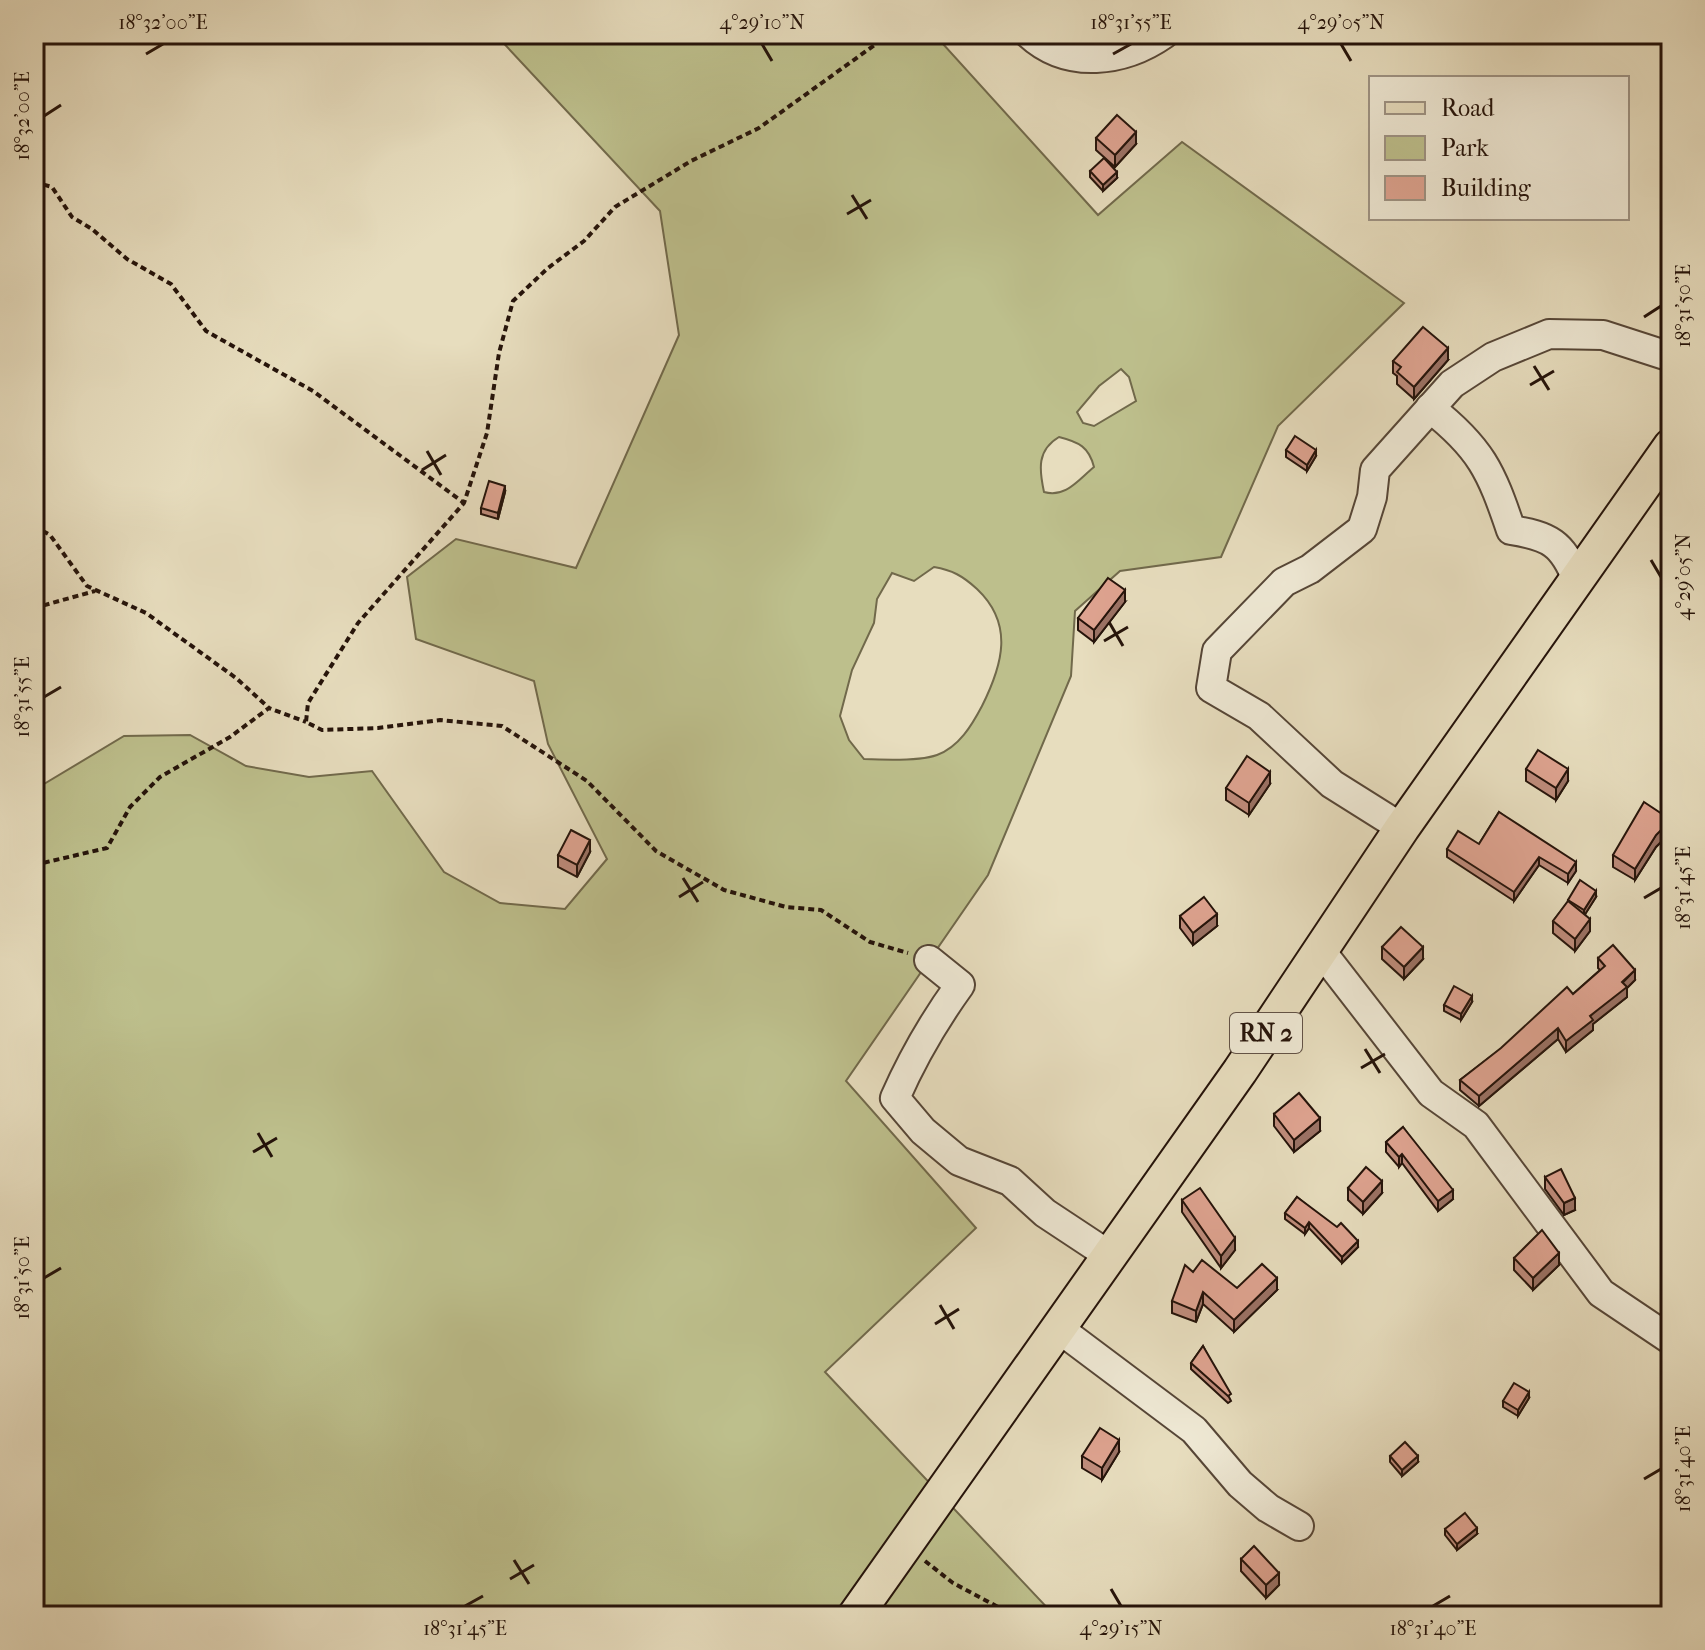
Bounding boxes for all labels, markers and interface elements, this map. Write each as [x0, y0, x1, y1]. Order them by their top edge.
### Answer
text: 18°32'00"E [118, 11, 208, 34]
text: 4°29'10"N [719, 11, 805, 34]
text: 18°31'55"E [1090, 11, 1172, 34]
text: 4°29'05"N [1298, 11, 1384, 34]
text: 18°32'00"E [11, 71, 34, 161]
legend [1369, 76, 1629, 220]
text: Road [1441, 94, 1495, 122]
text: Park [1441, 134, 1489, 162]
text: Building [1441, 174, 1532, 202]
text: 18°31'50"E [1672, 264, 1695, 348]
text: 4°29'05"N [1672, 534, 1695, 620]
text: 18°31'55"E [11, 656, 34, 738]
text: 18°31'45"E [1672, 846, 1695, 930]
road number: RN 2 [1230, 1013, 1302, 1053]
text: 18°31'50"E [11, 1236, 34, 1320]
text: 18°31'40"E [1672, 1426, 1695, 1512]
text: 18°31'45"E [423, 1617, 507, 1640]
text: 4°29'15"N [1080, 1617, 1162, 1640]
text: 18°31'40"E [1390, 1617, 1476, 1640]

